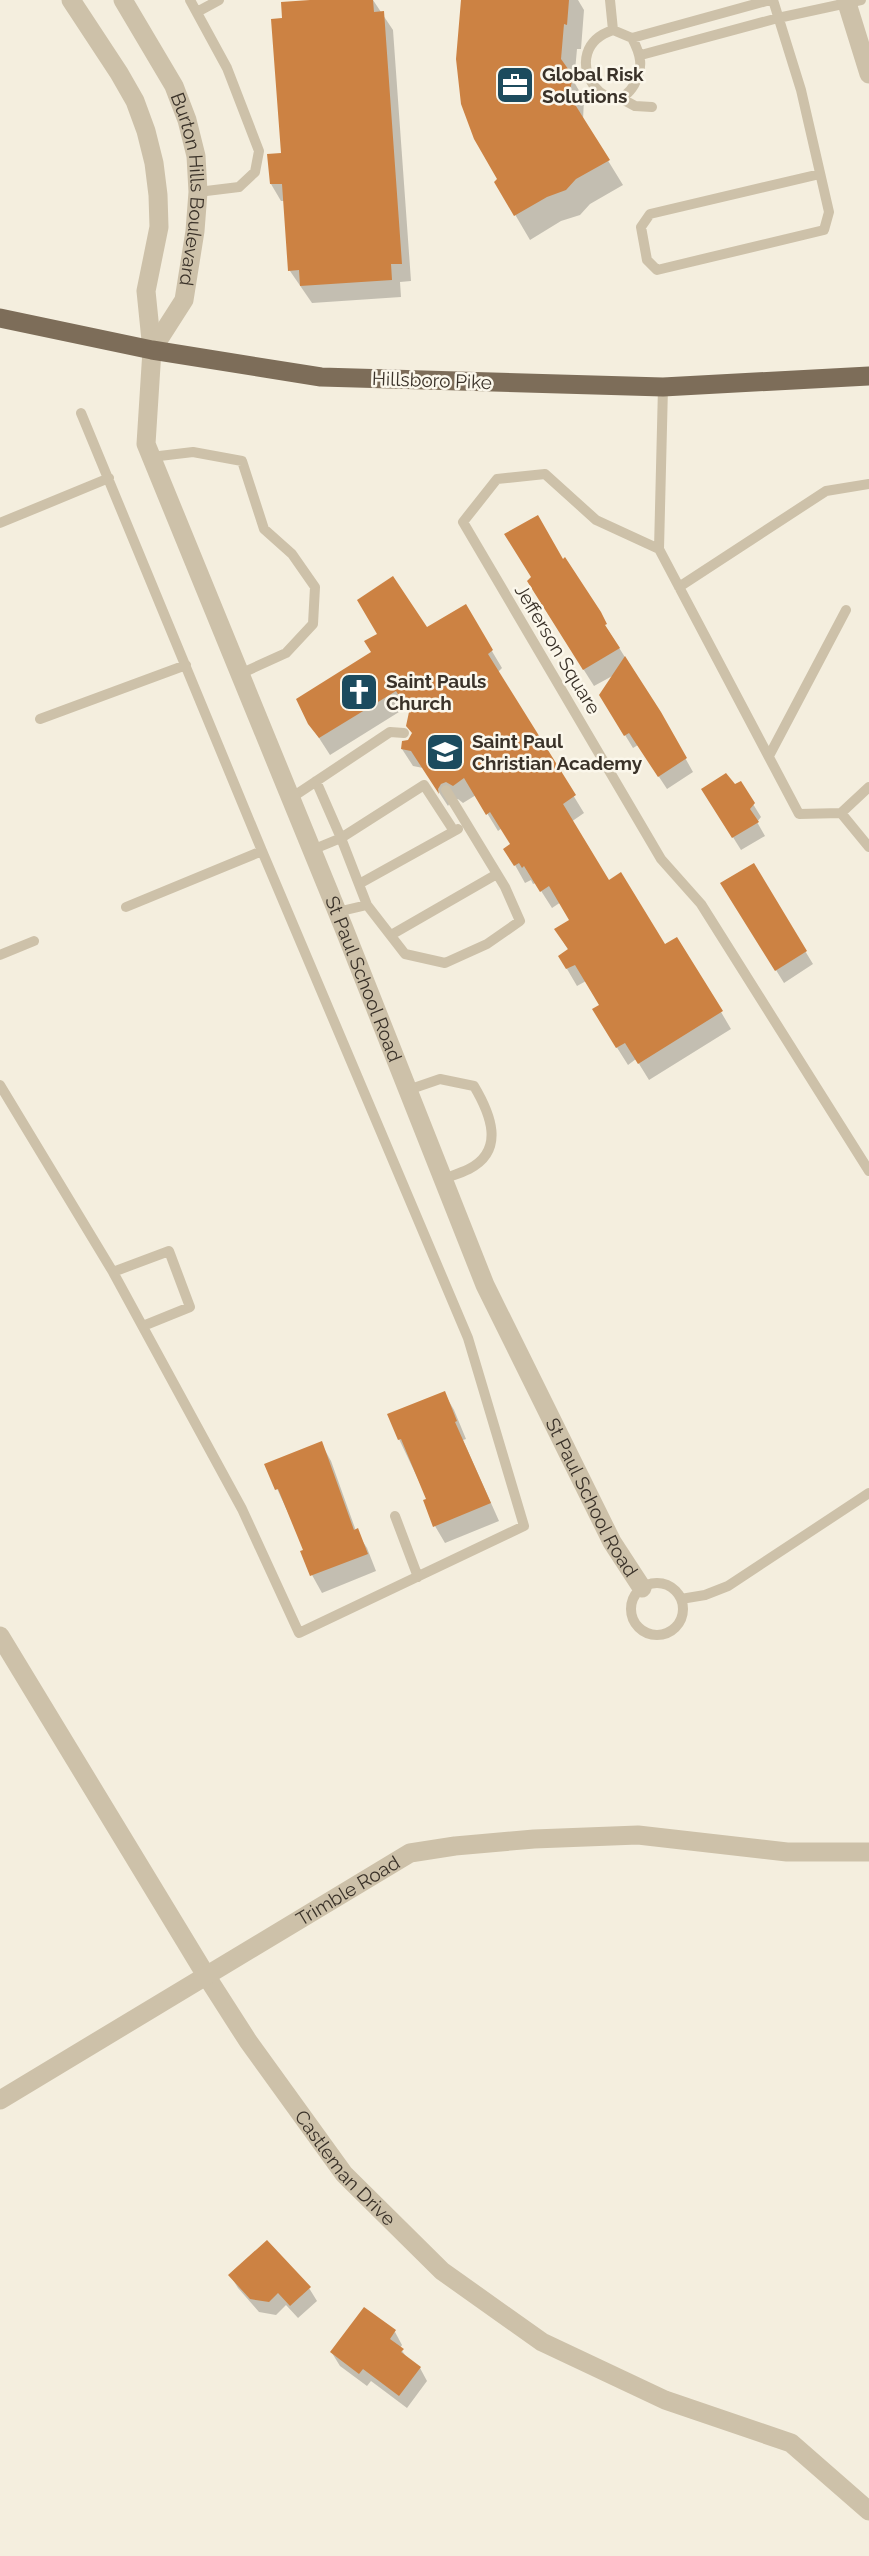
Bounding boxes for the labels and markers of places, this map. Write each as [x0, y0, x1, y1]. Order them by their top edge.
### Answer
place label: Global Risk Solutions [542, 63, 644, 107]
office icon: Global Risk Solutions [494, 64, 536, 106]
place label: Saint Pauls Church [386, 670, 486, 714]
church icon: Saint Pauls Church [338, 671, 380, 713]
place label: Saint Paul Christian Academy [472, 730, 643, 774]
school or university icon: Saint Paul Christian Academy [424, 731, 466, 773]

